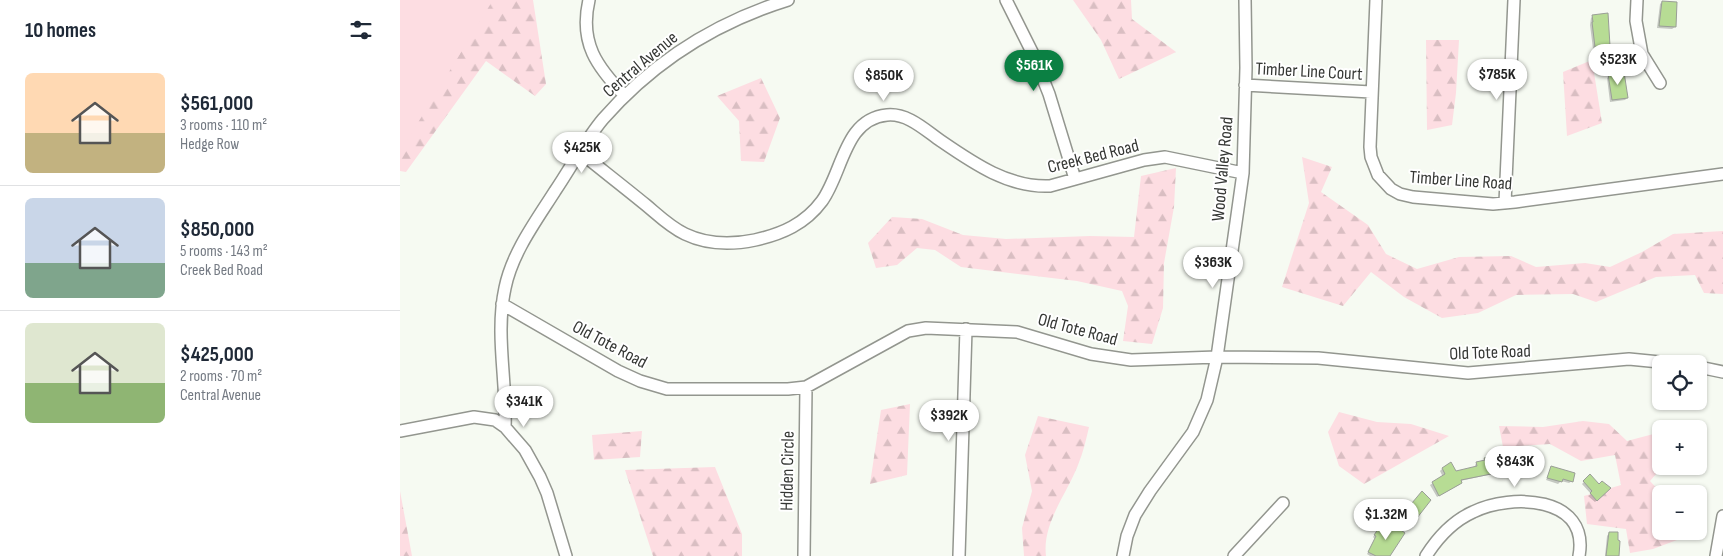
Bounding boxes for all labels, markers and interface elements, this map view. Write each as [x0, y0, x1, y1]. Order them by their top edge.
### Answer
icon: filters [347, 16, 375, 44]
text: 10 homes [25, 18, 96, 43]
street label: Central Avenue [599, 27, 682, 102]
pin: $523K [1583, 44, 1653, 86]
pin: $561K [999, 49, 1069, 92]
text: $523K [1599, 50, 1637, 69]
text: $561K [1015, 56, 1053, 75]
street label: Timber Line Court [1255, 58, 1364, 85]
pin: $785K [1462, 58, 1532, 101]
pin: $850K [849, 59, 919, 102]
text: $785K [1478, 65, 1516, 84]
text: $850K [865, 66, 903, 85]
text: $561,000 [180, 91, 253, 116]
icon: home [65, 93, 125, 153]
text: 3 rooms · 110 m² [180, 116, 267, 135]
street label: Wood Valley Road [1207, 116, 1238, 222]
pin: $425K [547, 132, 617, 174]
text: Hedge Row [180, 135, 239, 154]
street label: Creek Bed Road [1045, 135, 1141, 178]
text: $425K [563, 138, 601, 157]
street label: Timber Line Road [1409, 166, 1513, 195]
text: $850,000 [180, 217, 254, 242]
icon: home [65, 218, 125, 278]
text: 5 rooms · 143 m² [180, 242, 268, 261]
pin: $363K [1178, 246, 1248, 289]
text: $363K [1194, 253, 1232, 272]
text: Creek Bed Road [180, 261, 263, 280]
street label: Old Tote Road [1036, 309, 1120, 350]
street label: Old Tote Road [569, 316, 651, 373]
street label: Old Tote Road [1449, 341, 1531, 364]
text: $425,000 [180, 342, 254, 367]
icon: home [65, 343, 125, 403]
map controls [1652, 355, 1707, 540]
button: locate [1652, 355, 1707, 410]
text: 2 rooms · 70 m² [180, 367, 262, 386]
text: Central Avenue [180, 386, 261, 405]
pin: $341K [489, 386, 559, 428]
text: $341K [505, 392, 543, 411]
pin: $392K [914, 400, 984, 442]
text: $392K [930, 406, 968, 425]
button: + [1652, 420, 1707, 475]
street label: Hidden Circle [776, 431, 799, 511]
pin: $843K [1480, 446, 1550, 488]
text: $843K [1496, 452, 1534, 471]
button: − [1652, 485, 1707, 540]
pin: $1.32M [1345, 498, 1427, 541]
text: $1.32M [1365, 505, 1407, 524]

